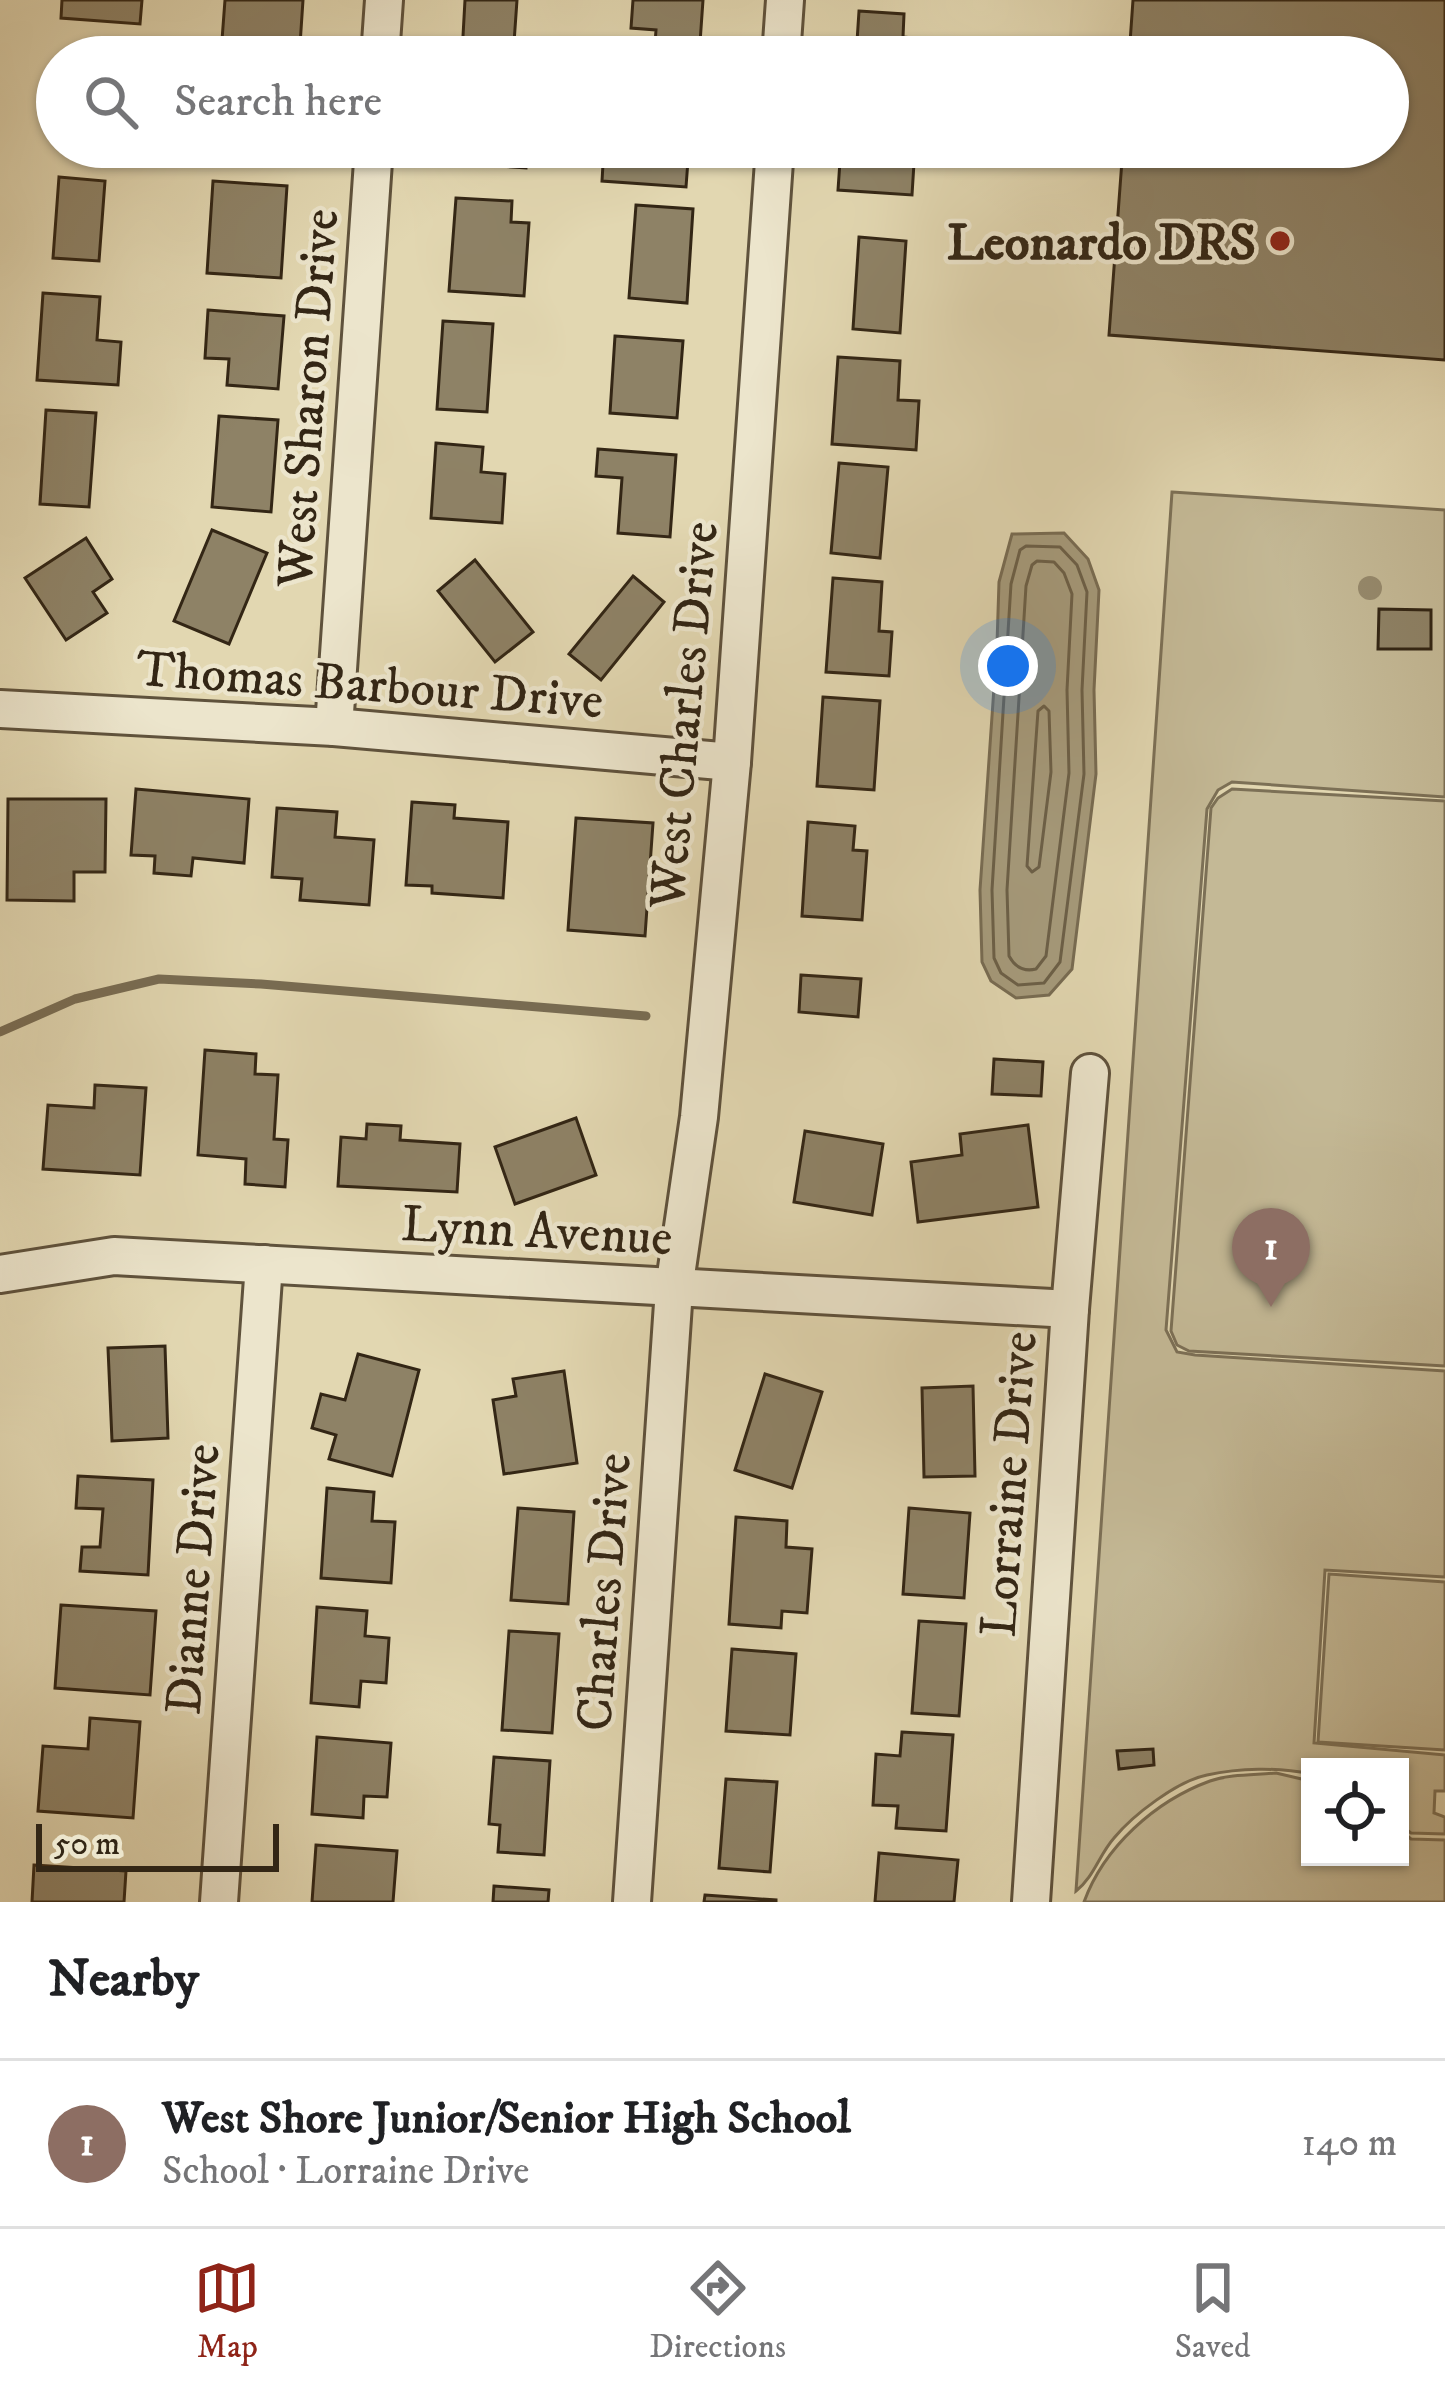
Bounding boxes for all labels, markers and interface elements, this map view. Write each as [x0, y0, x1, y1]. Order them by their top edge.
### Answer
search box [36, 36, 1409, 168]
icon: search [78, 69, 144, 135]
text: Search here [174, 74, 382, 130]
street label: West Sharon Drive [264, 207, 354, 591]
place label: Leonardo DRS [947, 212, 1256, 276]
marker: Leonardo DRS [1267, 228, 1293, 254]
street label: West Charles Drive [636, 519, 734, 913]
your location [978, 636, 1038, 696]
street label: Thomas Barbour Drive [134, 638, 605, 734]
street label: Lynn Avenue [400, 1193, 674, 1271]
pin: 1 [1232, 1208, 1310, 1307]
street label: Lorraine Drive [967, 1329, 1053, 1639]
street label: Dianne Drive [153, 1442, 235, 1717]
street label: Charles Drive [563, 1451, 647, 1734]
map controls [1301, 1758, 1409, 1866]
button: locate [1301, 1758, 1409, 1866]
scale bar [36, 1818, 279, 1871]
text: 50 m [54, 1824, 120, 1865]
text: Nearby [48, 1948, 199, 2012]
text: West Shore Junior/Senior High School [162, 2091, 851, 2147]
text: 1 [80, 2119, 94, 2168]
text: 140 m [1302, 2119, 1397, 2168]
text: School · Lorraine Drive [162, 2147, 529, 2196]
tab: Map [194, 2255, 260, 2368]
tab: Directions [649, 2255, 786, 2368]
tab: Saved [1175, 2255, 1251, 2368]

